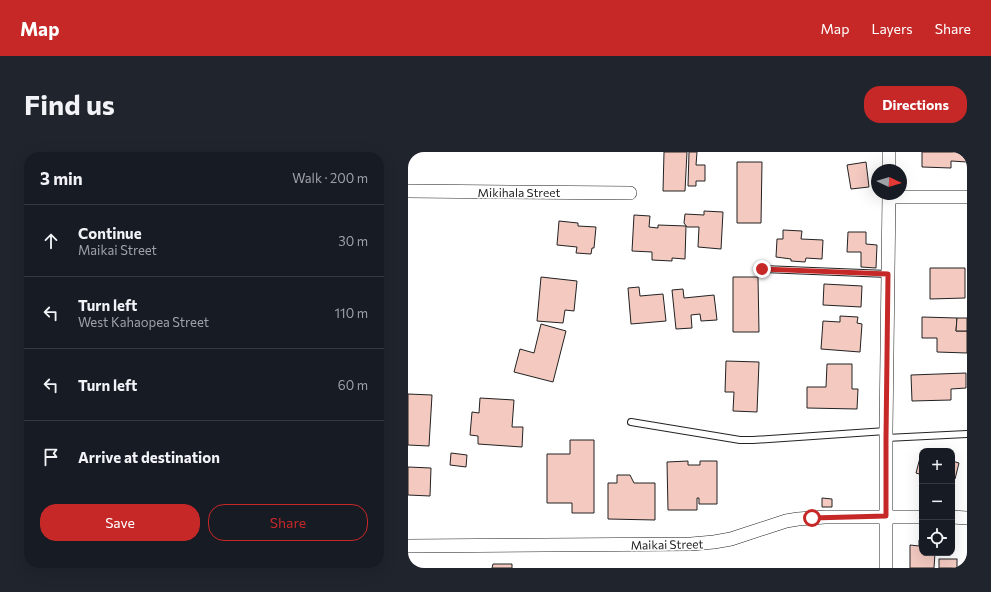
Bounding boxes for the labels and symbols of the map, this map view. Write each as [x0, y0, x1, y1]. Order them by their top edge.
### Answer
north arrow [871, 164, 907, 200]
street label: Mikihala Street [478, 185, 561, 199]
route end [753, 260, 771, 278]
route start [803, 509, 821, 527]
street label: Maikai Street [630, 536, 704, 552]

